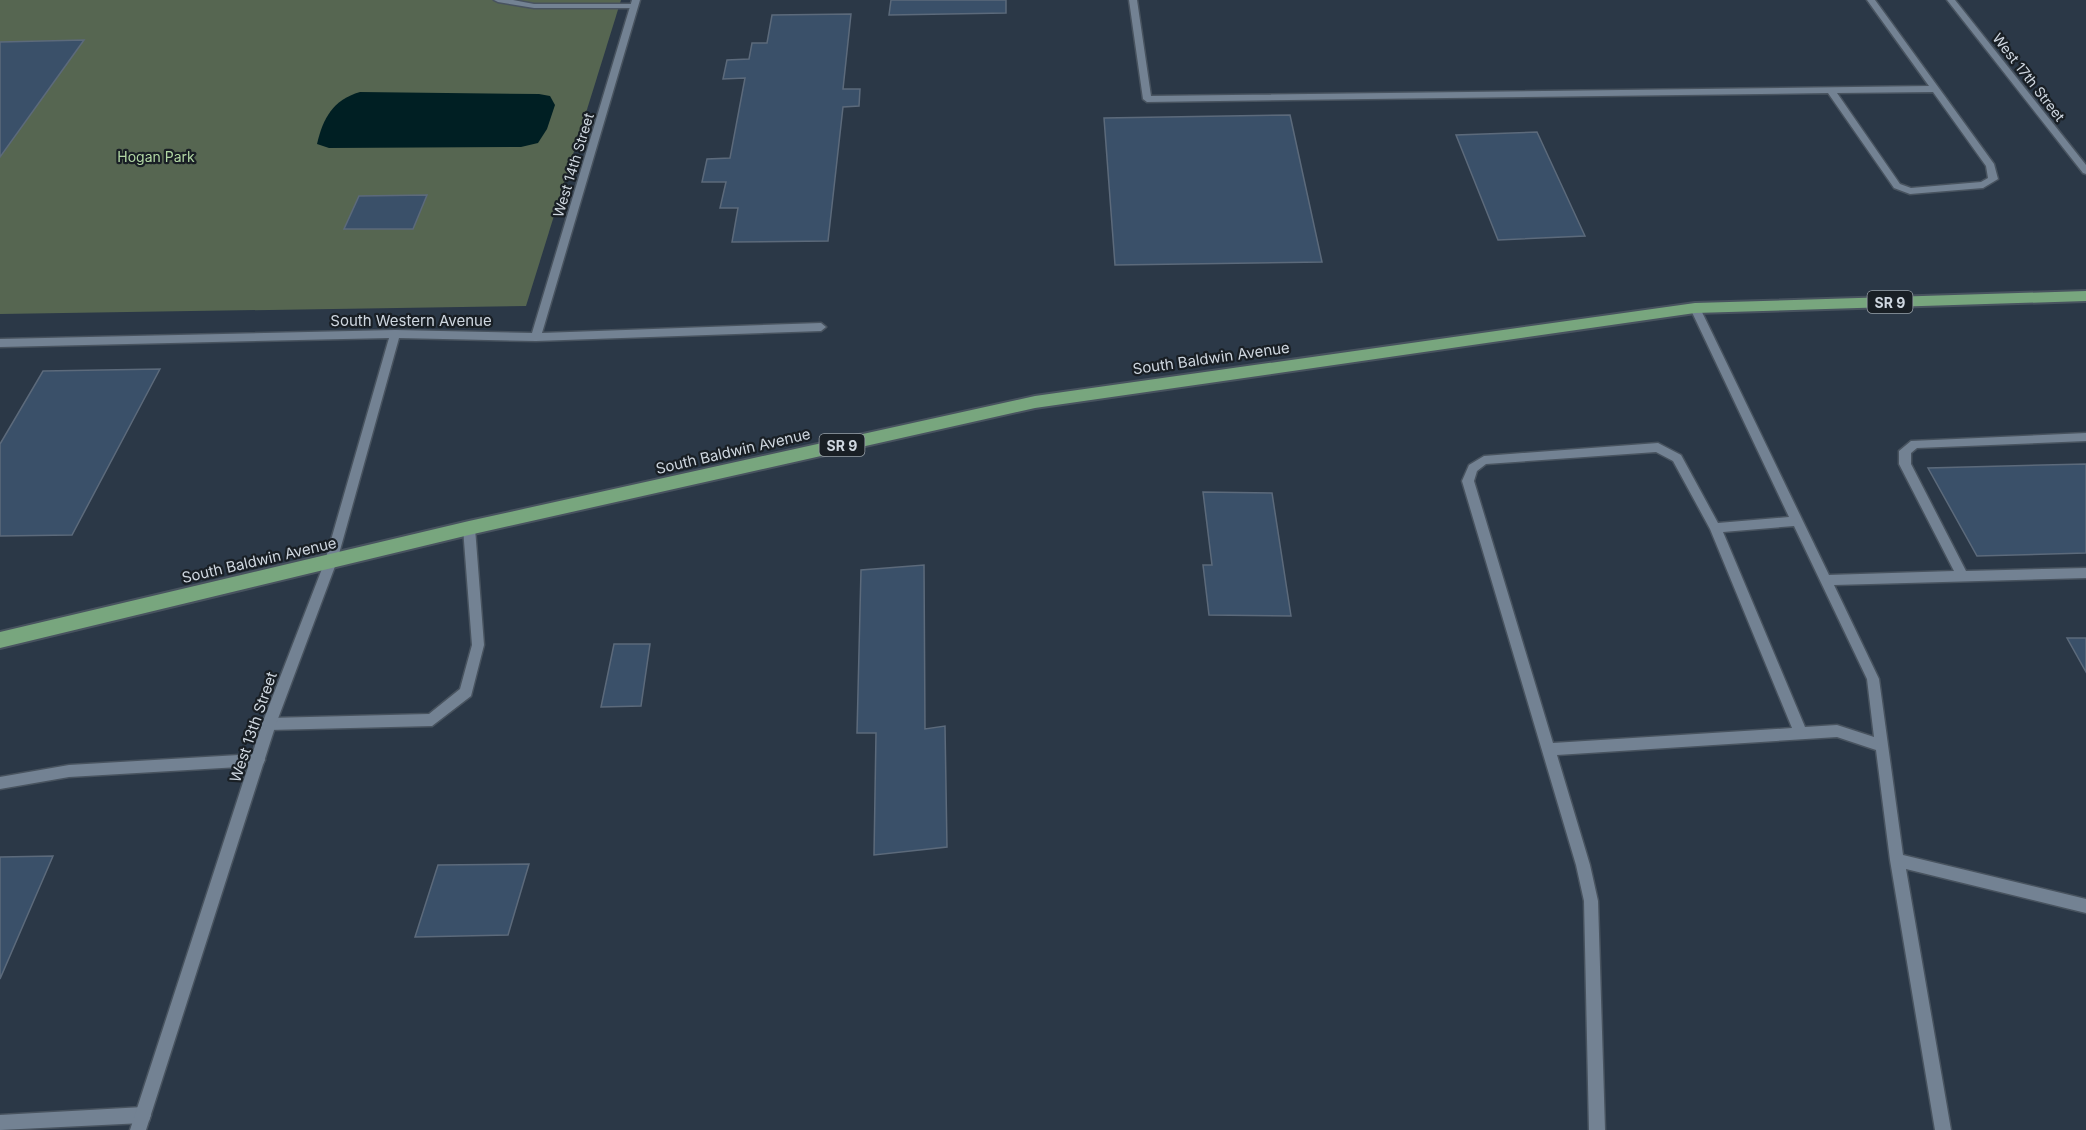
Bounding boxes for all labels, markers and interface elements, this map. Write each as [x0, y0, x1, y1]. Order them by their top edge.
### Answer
street label: West 17th Street [1989, 30, 2069, 125]
street label: West 14th Street [549, 110, 597, 219]
park label: Hogan Park [117, 148, 195, 165]
road number: SR 9 [1868, 291, 1912, 313]
street label: South Western Avenue [330, 311, 492, 330]
street label: South Baldwin Avenue [1131, 338, 1291, 378]
street label: South Baldwin Avenue [654, 424, 812, 478]
road number: SR 9 [820, 434, 864, 456]
street label: South Baldwin Avenue [180, 533, 338, 587]
street label: West 13th Street [225, 669, 281, 785]

